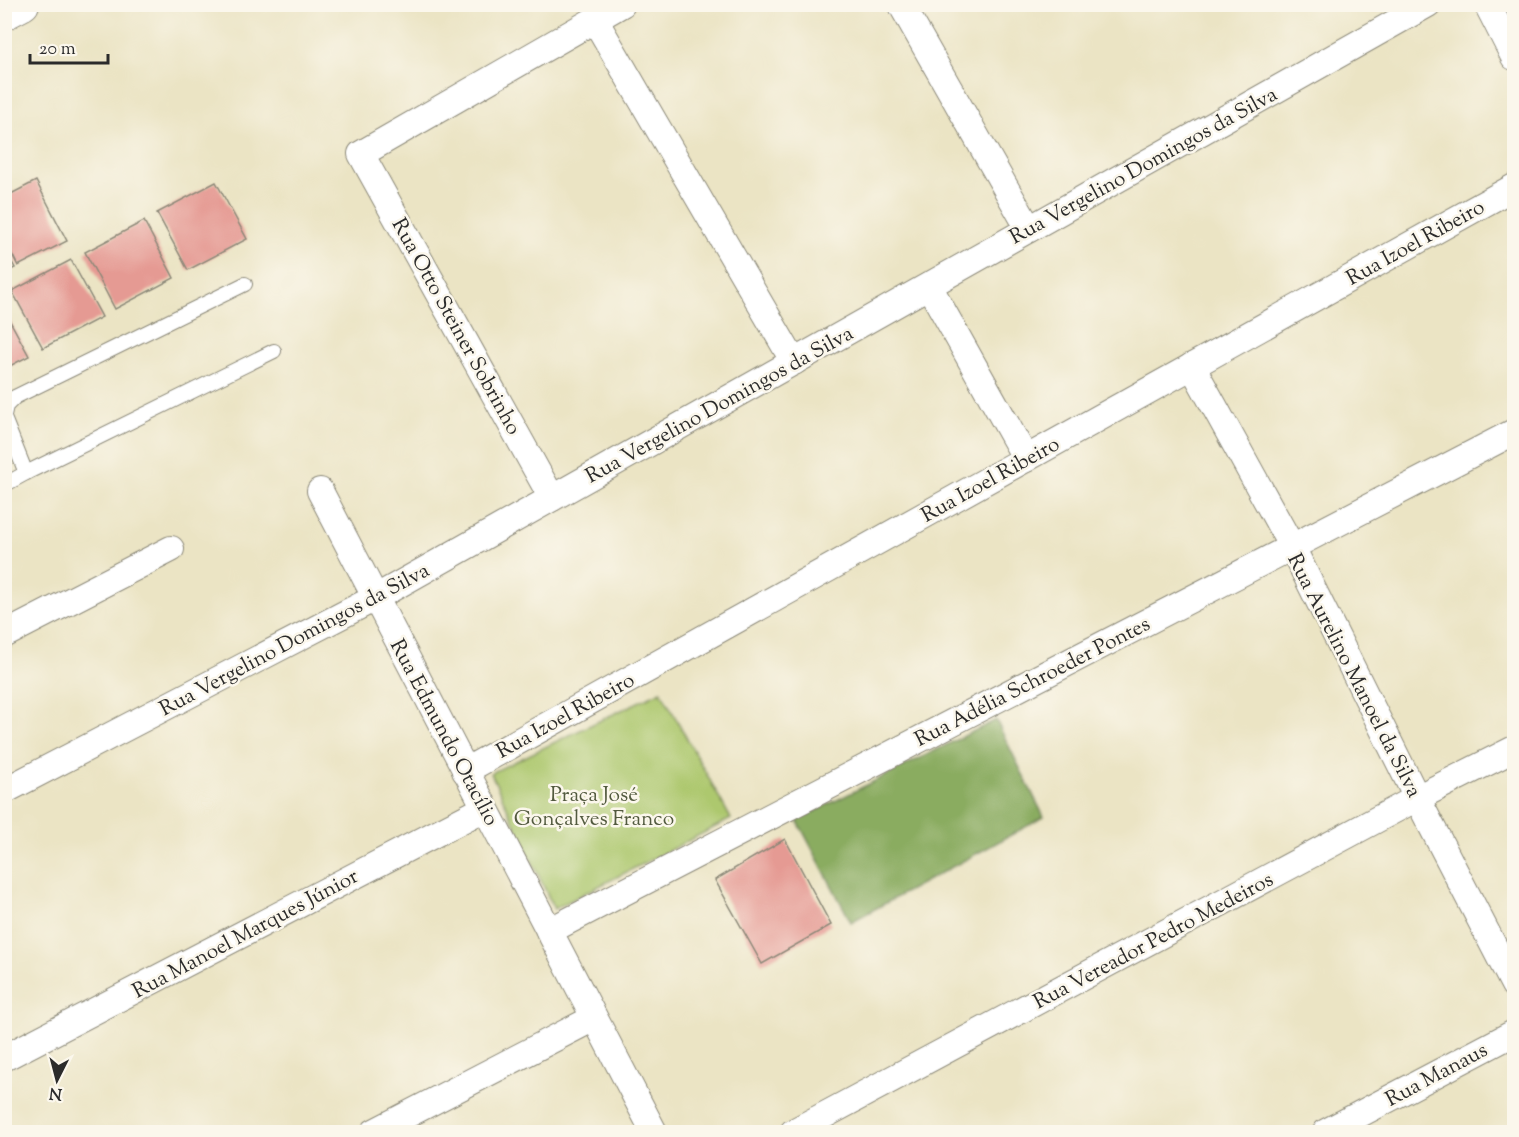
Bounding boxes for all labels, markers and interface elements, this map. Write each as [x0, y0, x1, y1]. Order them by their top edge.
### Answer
scale bar [30, 27, 108, 65]
text: 20 m [39, 37, 76, 63]
street label: Rua Vergelino Domingos da Silva [1005, 80, 1284, 253]
street label: Rua Izoel Ribeiro [1341, 193, 1491, 294]
street label: Rua Otto Steiner Sobrinho [383, 213, 527, 441]
street label: Rua Vergelino Domingos da Silva [581, 319, 860, 492]
street label: Rua Izoel Ribeiro [916, 430, 1066, 531]
street label: Rua Aurelino Manoel da Silva [1279, 549, 1428, 803]
street label: Rua Vergelino Domingos da Silva [155, 557, 436, 725]
street label: Rua Adélia Schroeder Pontes [910, 610, 1156, 755]
street label: Rua Edmundo Otacílio [381, 634, 505, 832]
street label: Rua Izoel Ribeiro [491, 666, 641, 767]
park label: Praça José Gonçalves Franco [514, 781, 674, 835]
street label: Rua Manoel Marques Júnior [128, 862, 364, 1007]
street label: Rua Vereador Pedro Medeiros [1029, 866, 1279, 1018]
street label: Rua Manaus [1381, 1036, 1493, 1115]
north arrow [27, 1050, 87, 1110]
text: N [48, 1080, 63, 1105]

